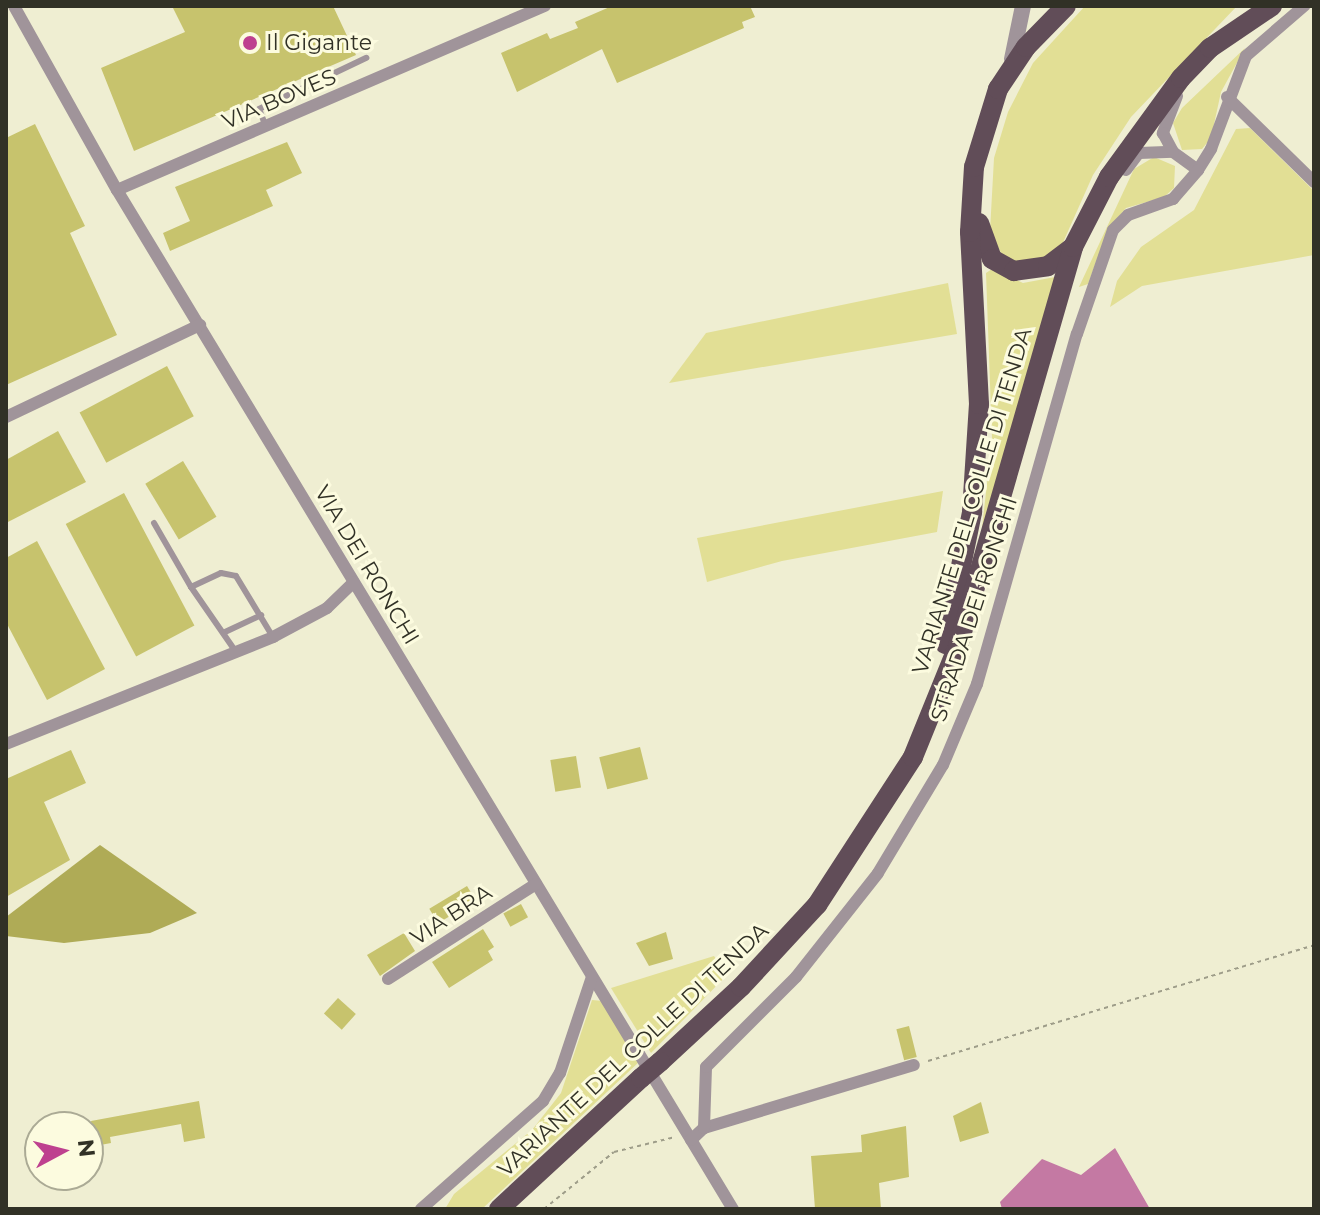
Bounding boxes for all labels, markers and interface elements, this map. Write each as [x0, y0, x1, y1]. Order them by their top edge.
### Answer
place label: Il Gigante [266, 30, 372, 56]
marker: Il Gigante [241, 34, 259, 52]
street label: VIA BOVES [218, 63, 340, 135]
street label: VARIANTE DEL COLLE DI TENDA [907, 325, 1037, 677]
street label: VIA DEI RONCHI [309, 481, 425, 649]
street label: STRADA DEI RONCHI [925, 493, 1023, 725]
street label: VIA BRA [405, 879, 497, 951]
street label: VARIANTE DEL COLLE DI TENDA [492, 917, 774, 1183]
north arrow [24, 1111, 104, 1191]
text: N [72, 1138, 101, 1159]

